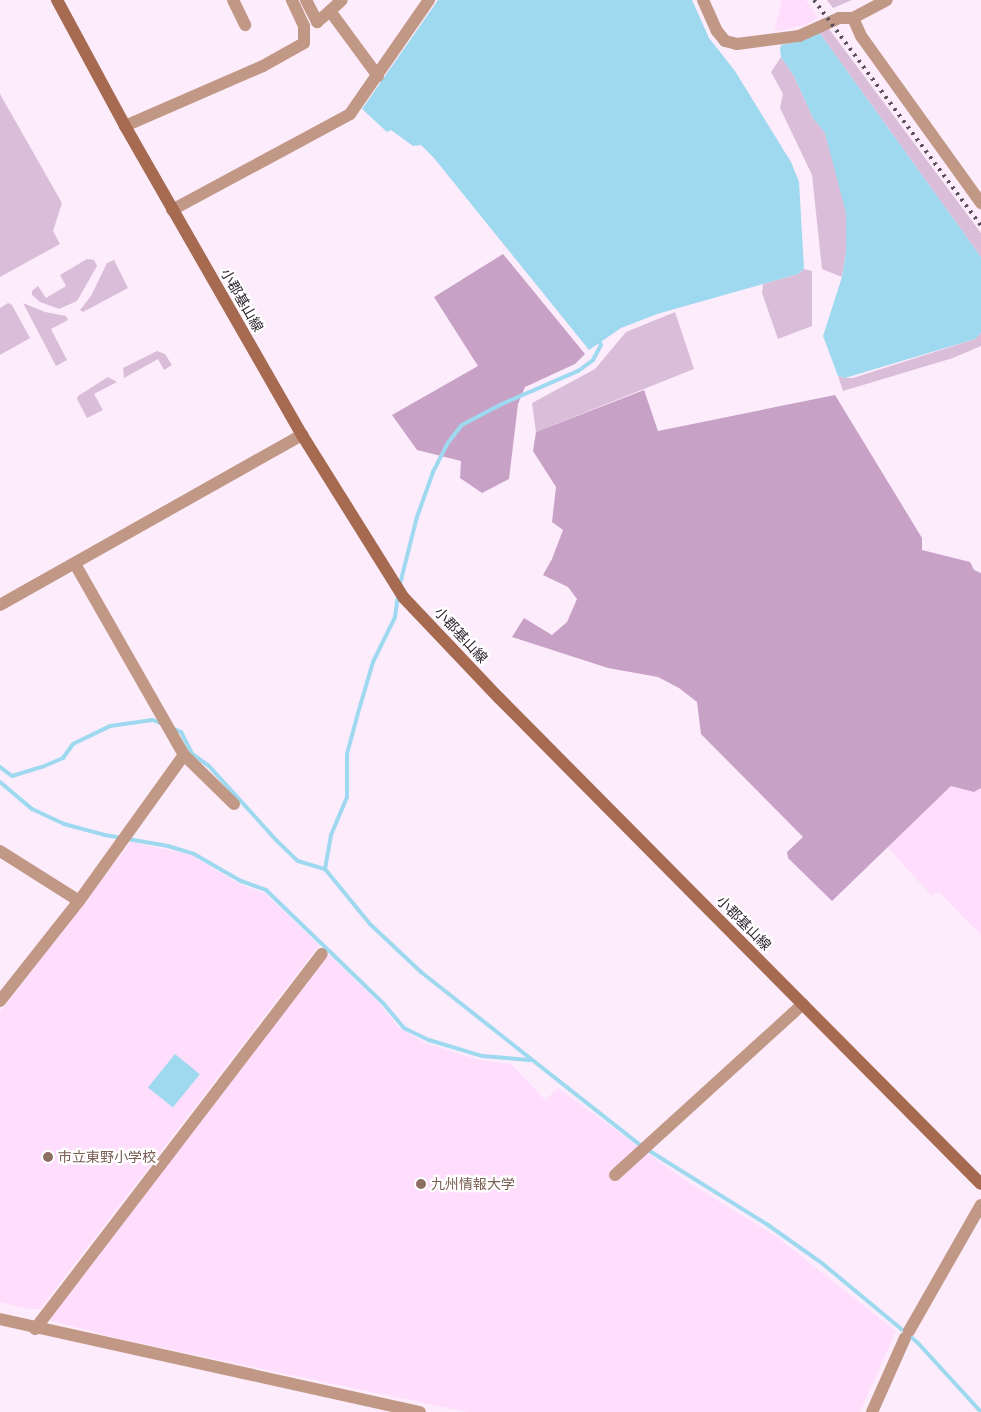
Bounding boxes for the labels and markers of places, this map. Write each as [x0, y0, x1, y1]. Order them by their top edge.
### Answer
place label: 市立東野小学校 [58, 1149, 156, 1165]
marker: 市立東野小学校 [42, 1151, 54, 1163]
place label: 九州情報大学 [431, 1176, 515, 1192]
marker: 九州情報大学 [415, 1178, 427, 1190]

